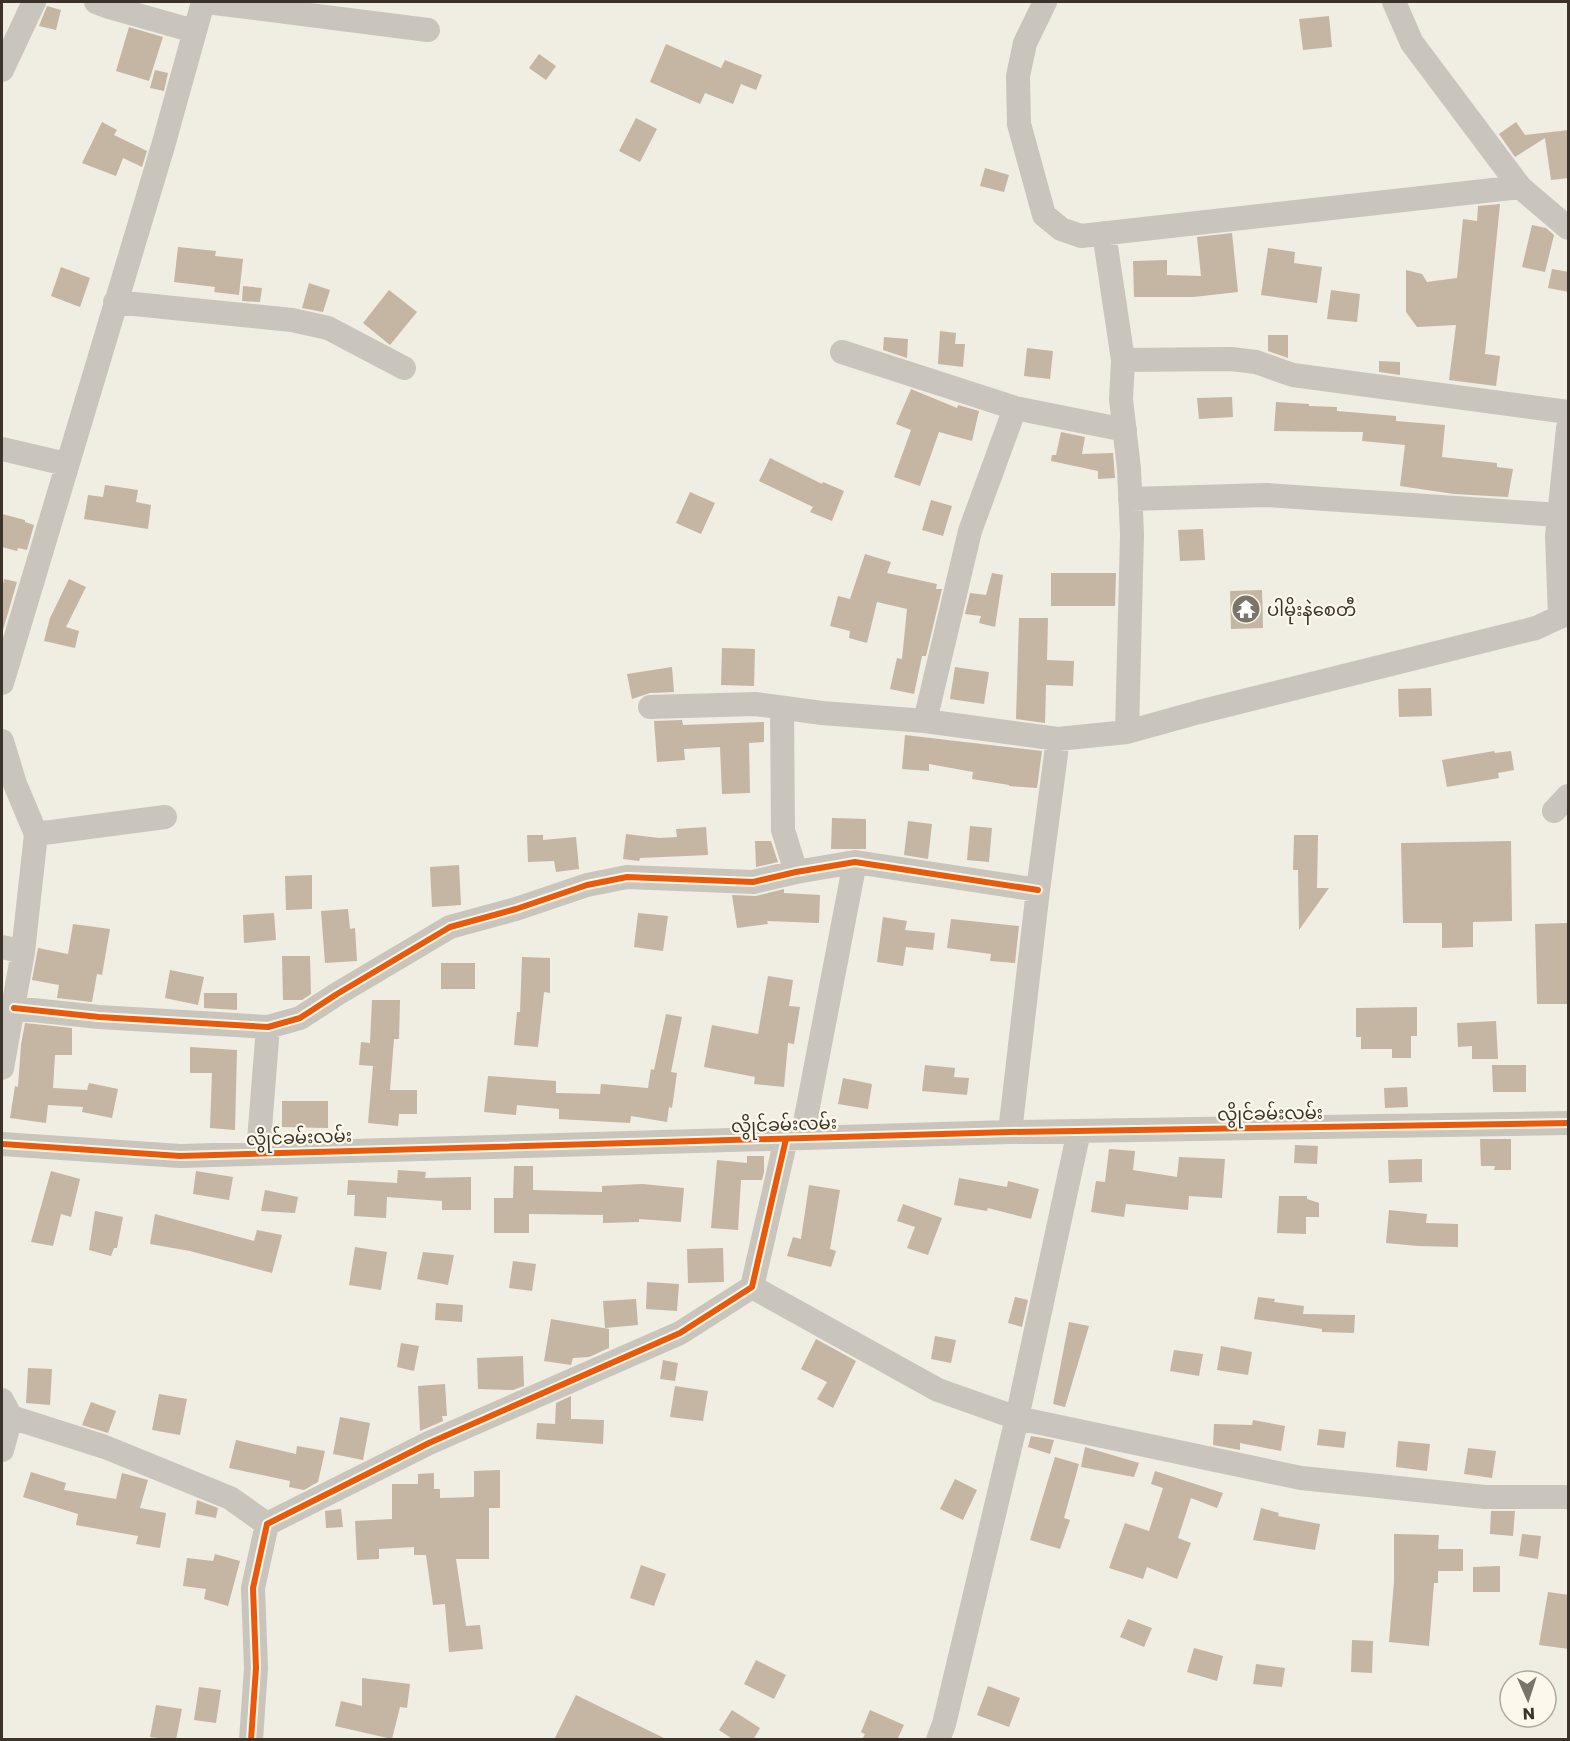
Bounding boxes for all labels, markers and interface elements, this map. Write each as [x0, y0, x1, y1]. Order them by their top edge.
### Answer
temple icon: ပါမိုးနဲစေတီ [1230, 593, 1262, 625]
place label: ပါမိုးနဲစေတီ [1267, 596, 1356, 625]
street label: လွိုင်ခမ်းလမ်း [1217, 1099, 1323, 1129]
street label: လွိုင်ခမ်းလမ်း [731, 1109, 837, 1141]
street label: လွိုင်ခမ်းလမ်း [246, 1122, 352, 1154]
north arrow [1498, 1669, 1558, 1729]
text: N [1522, 1702, 1535, 1725]

